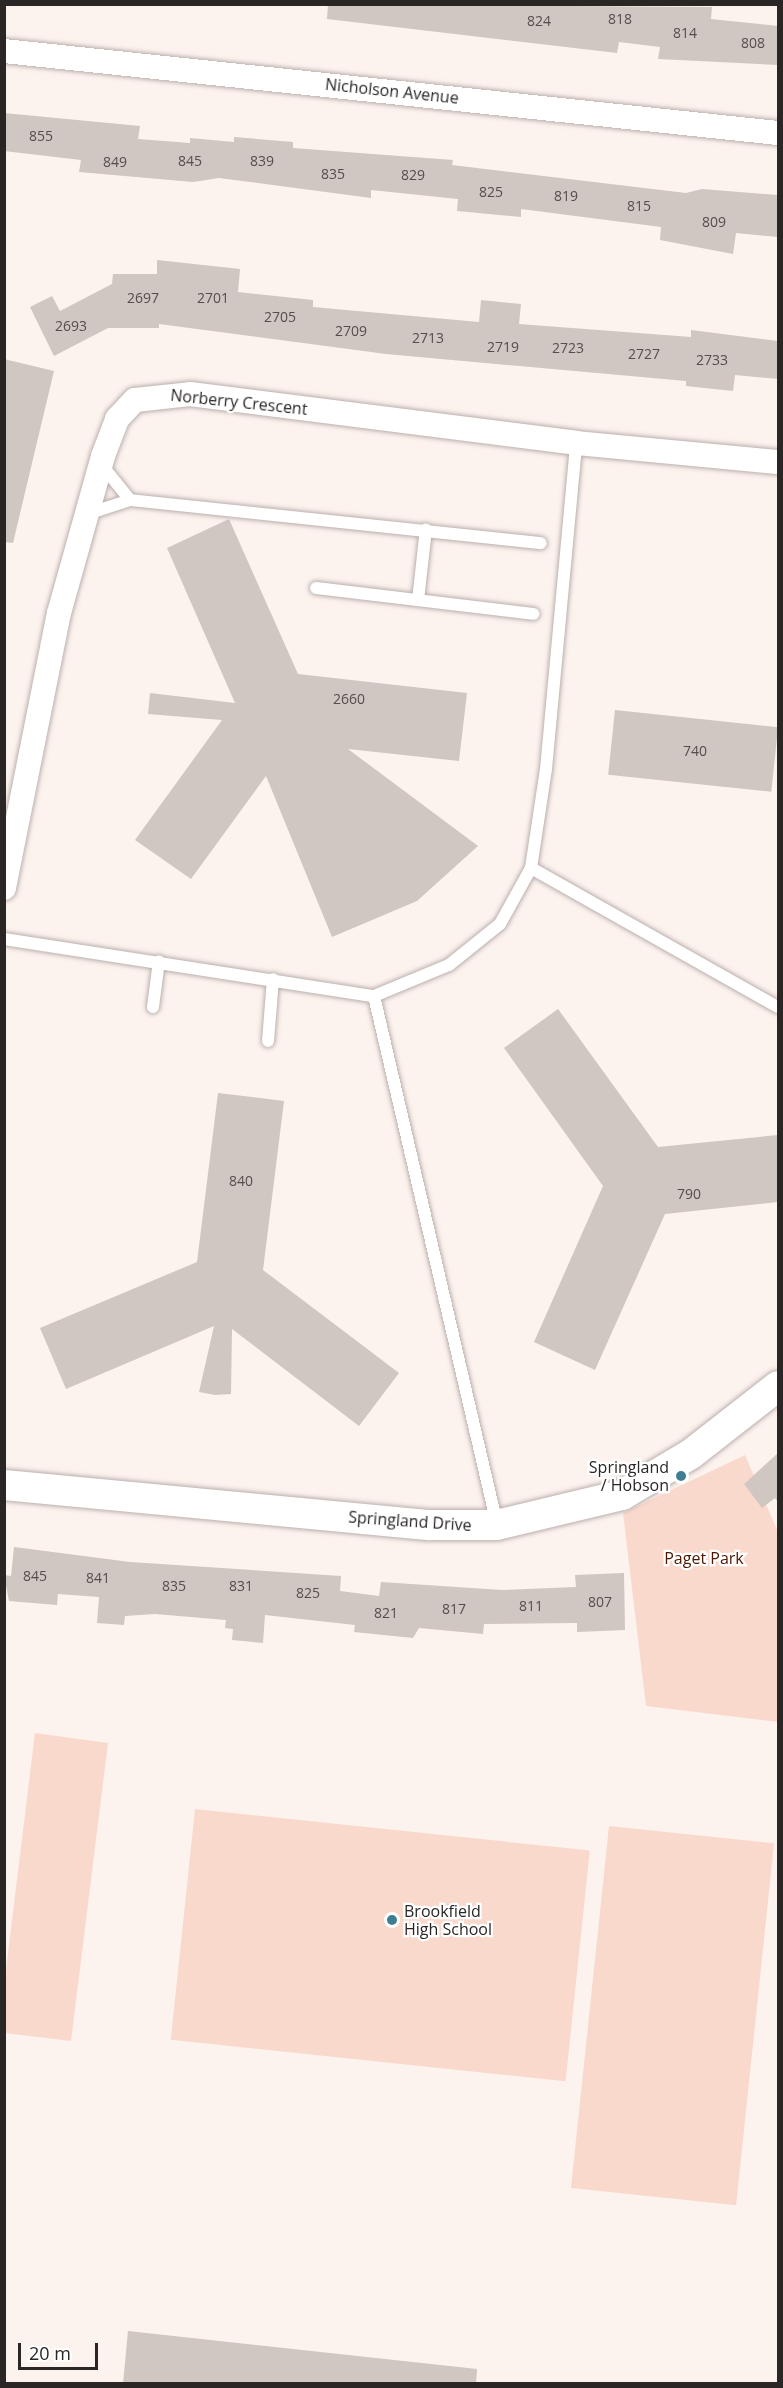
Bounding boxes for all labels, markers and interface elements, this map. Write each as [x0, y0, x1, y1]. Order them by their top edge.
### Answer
house number: 818 [608, 11, 632, 27]
house number: 824 [527, 13, 551, 29]
house number: 814 [673, 25, 697, 41]
house number: 808 [741, 35, 765, 51]
street label: Nicholson Avenue [324, 74, 460, 108]
house number: 855 [29, 128, 53, 144]
house number: 845 [178, 153, 202, 169]
house number: 839 [250, 153, 274, 169]
house number: 849 [103, 154, 127, 170]
house number: 835 [321, 166, 345, 182]
house number: 829 [401, 167, 425, 183]
house number: 825 [479, 184, 503, 200]
house number: 819 [554, 188, 578, 204]
house number: 815 [627, 198, 651, 214]
house number: 809 [702, 214, 726, 230]
house number: 2697 [127, 290, 159, 306]
house number: 2701 [197, 290, 229, 306]
house number: 2705 [264, 309, 296, 325]
house number: 2693 [55, 318, 87, 334]
house number: 2709 [335, 323, 367, 339]
house number: 2713 [412, 330, 444, 346]
house number: 2719 [487, 339, 519, 355]
house number: 2723 [552, 340, 584, 356]
house number: 2727 [628, 346, 660, 362]
house number: 2733 [696, 352, 728, 368]
street label: Norberry Crescent [170, 385, 308, 419]
house number: 2660 [333, 691, 365, 707]
house number: 740 [683, 743, 707, 759]
house number: 840 [229, 1173, 253, 1189]
house number: 790 [677, 1186, 701, 1202]
place label: Springland / Hobson [589, 1457, 669, 1495]
marker: Springland / Hobson [674, 1469, 688, 1483]
street label: Springland Drive [348, 1507, 472, 1535]
park label: Paget Park [664, 1548, 744, 1568]
house number: 845 [23, 1568, 47, 1584]
house number: 841 [86, 1570, 110, 1586]
house number: 835 [162, 1578, 186, 1594]
house number: 831 [229, 1578, 253, 1594]
house number: 825 [296, 1585, 320, 1601]
house number: 807 [588, 1594, 612, 1610]
house number: 811 [519, 1598, 543, 1614]
house number: 817 [442, 1601, 466, 1617]
house number: 821 [374, 1605, 398, 1621]
place label: Brookfield High School [404, 1901, 492, 1939]
marker: Brookfield High School [385, 1913, 399, 1927]
scale bar [21, 2331, 100, 2369]
text: 20 m [29, 2341, 71, 2365]

